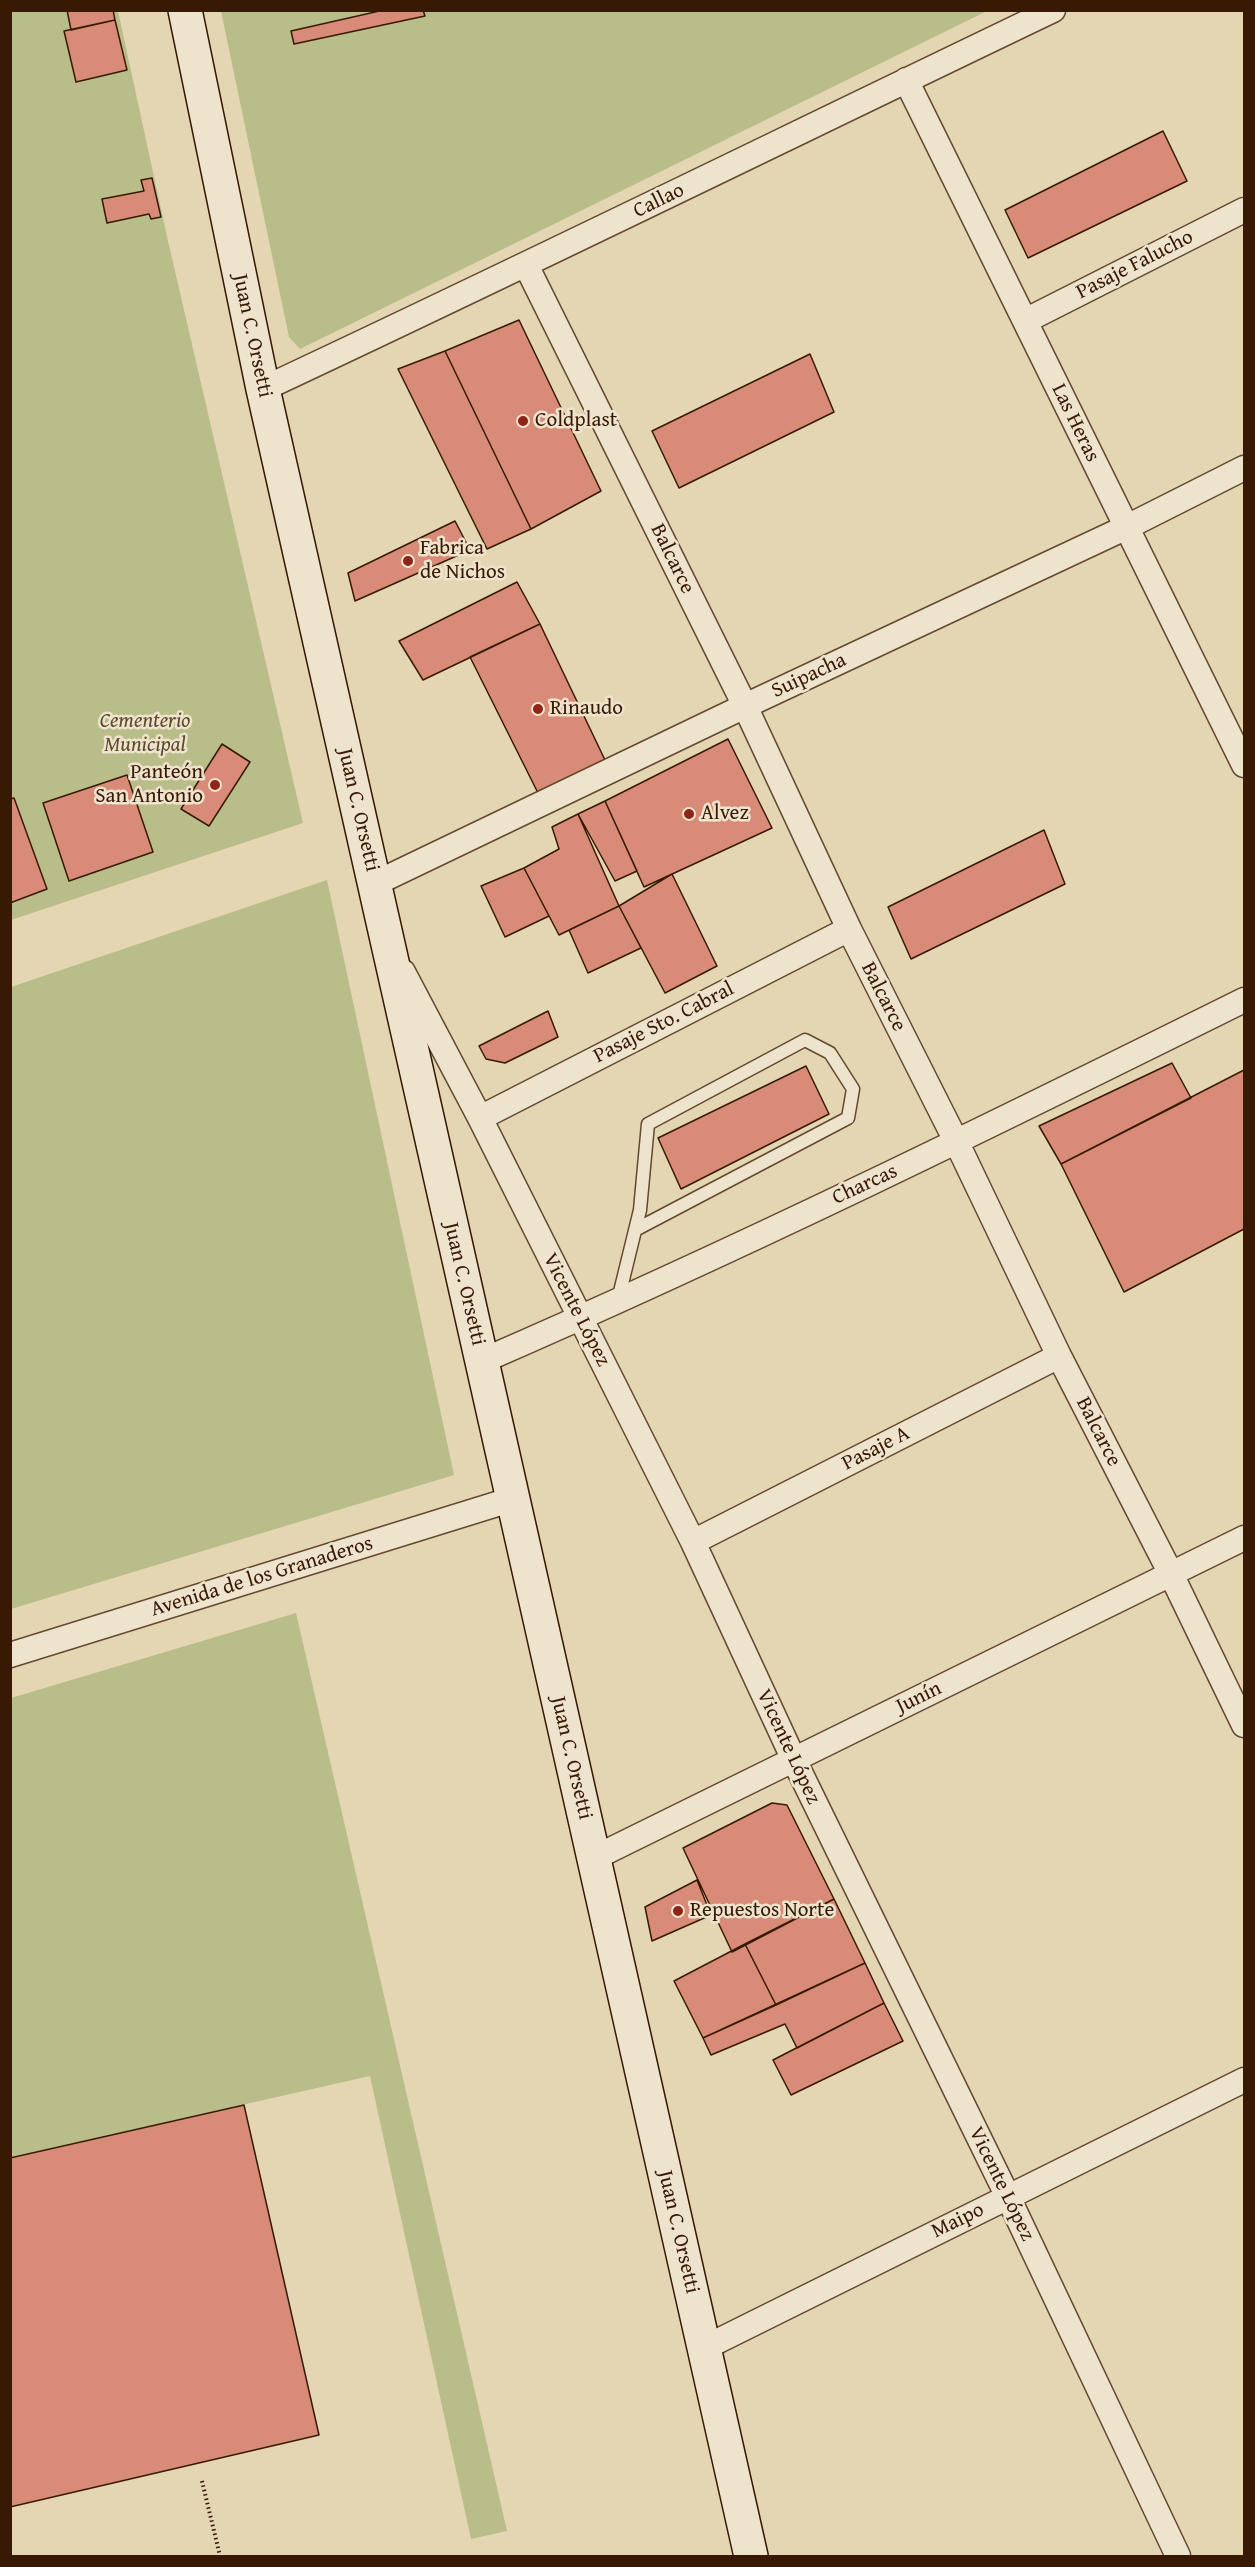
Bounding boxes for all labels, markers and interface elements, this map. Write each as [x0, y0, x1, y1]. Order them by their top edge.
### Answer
street label: Callao [629, 178, 689, 224]
street label: Pasaje Falucho [1072, 225, 1198, 305]
street label: Juan C. Orsetti [227, 272, 277, 400]
street label: Las Heras [1045, 380, 1105, 466]
place label: Coldplast [535, 408, 617, 434]
marker: Coldplast [516, 414, 530, 428]
street label: Balcarce [644, 520, 700, 598]
place label: Fabrica de Nichos [420, 536, 505, 586]
marker: Fabrica de Nichos [401, 554, 415, 568]
street label: Suipacha [768, 648, 850, 704]
place label: Rinaudo [550, 696, 623, 722]
marker: Rinaudo [531, 702, 545, 716]
park label: Cementerio Municipal [100, 709, 190, 759]
street label: Juan C. Orsetti [332, 746, 384, 874]
place label: Panteón San Antonio [95, 760, 203, 810]
marker: Panteón San Antonio [208, 778, 222, 792]
place label: Alvez [701, 801, 749, 827]
marker: Alvez [682, 807, 696, 821]
street label: Balcarce [855, 958, 911, 1036]
street label: Pasaje Sto. Cabral [590, 977, 738, 1069]
street label: Charcas [828, 1159, 902, 1211]
street label: Juan C. Orsetti [438, 1220, 490, 1348]
street label: Vicente López [537, 1249, 615, 1371]
street label: Balcarce [1070, 1393, 1126, 1471]
street label: Pasaje A [838, 1421, 914, 1477]
street label: Avenida de los Granaderos [148, 1531, 376, 1623]
street label: Junín [892, 1676, 946, 1720]
street label: Vicente López [750, 1686, 826, 1808]
street label: Juan C. Orsetti [545, 1694, 597, 1822]
place label: Repuestos Norte [690, 1898, 834, 1924]
marker: Repuestos Norte [671, 1904, 685, 1918]
street label: Vicente López [963, 2123, 1039, 2245]
street label: Juan C. Orsetti [652, 2168, 704, 2296]
street label: Maipo [928, 2198, 988, 2244]

